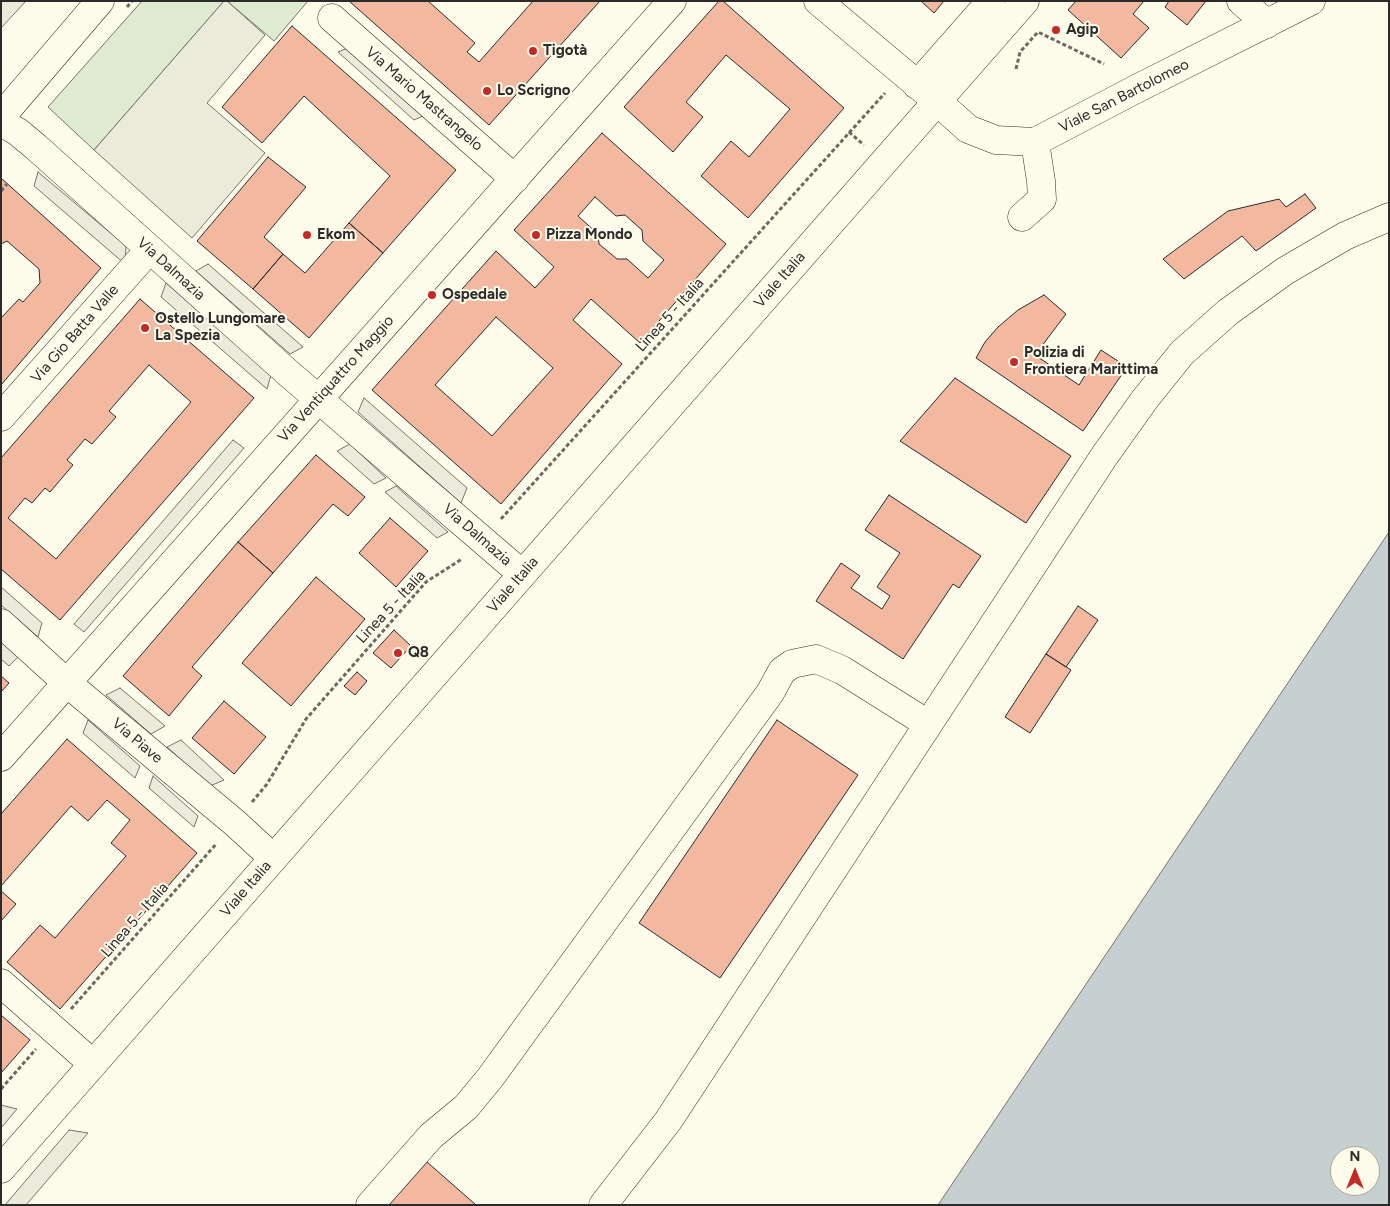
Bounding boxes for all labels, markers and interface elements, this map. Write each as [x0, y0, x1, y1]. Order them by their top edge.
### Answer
place label: Agip [1066, 21, 1099, 39]
marker: Agip [1050, 24, 1062, 36]
place label: Tigotà [543, 42, 587, 60]
street label: Via Mario Mastrangelo [362, 43, 486, 155]
marker: Tigotà [527, 45, 539, 57]
street label: Viale San Bartolomeo [1056, 55, 1192, 137]
place label: Lo Scrigno [497, 82, 570, 100]
marker: Lo Scrigno [481, 85, 493, 97]
place label: Ekom [317, 226, 355, 244]
place label: Pizza Mondo [546, 226, 633, 244]
marker: Ekom [301, 229, 313, 241]
marker: Pizza Mondo [530, 229, 542, 241]
street label: Via Dalmazia [133, 234, 209, 304]
street label: Viale Italia [751, 248, 809, 312]
street label: Linea 5 - Italia [632, 274, 708, 356]
street label: Via Gio Batta Valle [27, 281, 123, 387]
place label: Ospedale [442, 286, 507, 304]
marker: Ospedale [426, 289, 438, 301]
place label: Ostello Lungomare La Spezia [155, 310, 286, 345]
street label: Via Ventiquattro Maggio [274, 312, 398, 446]
marker: Ostello Lungomare La Spezia [139, 322, 151, 334]
place label: Polizia di Frontiera Marittima [1024, 344, 1158, 379]
marker: Polizia di Frontiera Marittima [1008, 356, 1020, 368]
street label: Via Dalmazia [439, 500, 515, 570]
street label: Viale Italia [484, 553, 542, 617]
street label: Linea 5 - Italia [353, 567, 429, 647]
place label: Q8 [408, 644, 429, 662]
marker: Q8 [392, 647, 404, 659]
street label: Via Piave [108, 715, 166, 767]
street label: Viale Italia [217, 857, 275, 921]
street label: Linea 5 - Italia [98, 879, 172, 961]
north arrow [1330, 1146, 1380, 1196]
text: N [1350, 1148, 1360, 1165]

